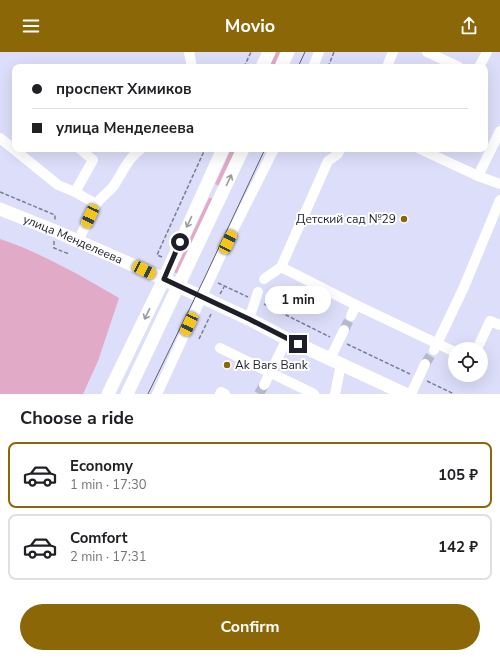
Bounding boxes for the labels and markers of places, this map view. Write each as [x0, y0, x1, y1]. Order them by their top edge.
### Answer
place label: Детский сад №29 [296, 211, 396, 227]
marker: Детский сад №29 [399, 214, 409, 224]
place label: Ak Bars Bank [235, 357, 309, 373]
marker: Ak Bars Bank [222, 360, 232, 370]

